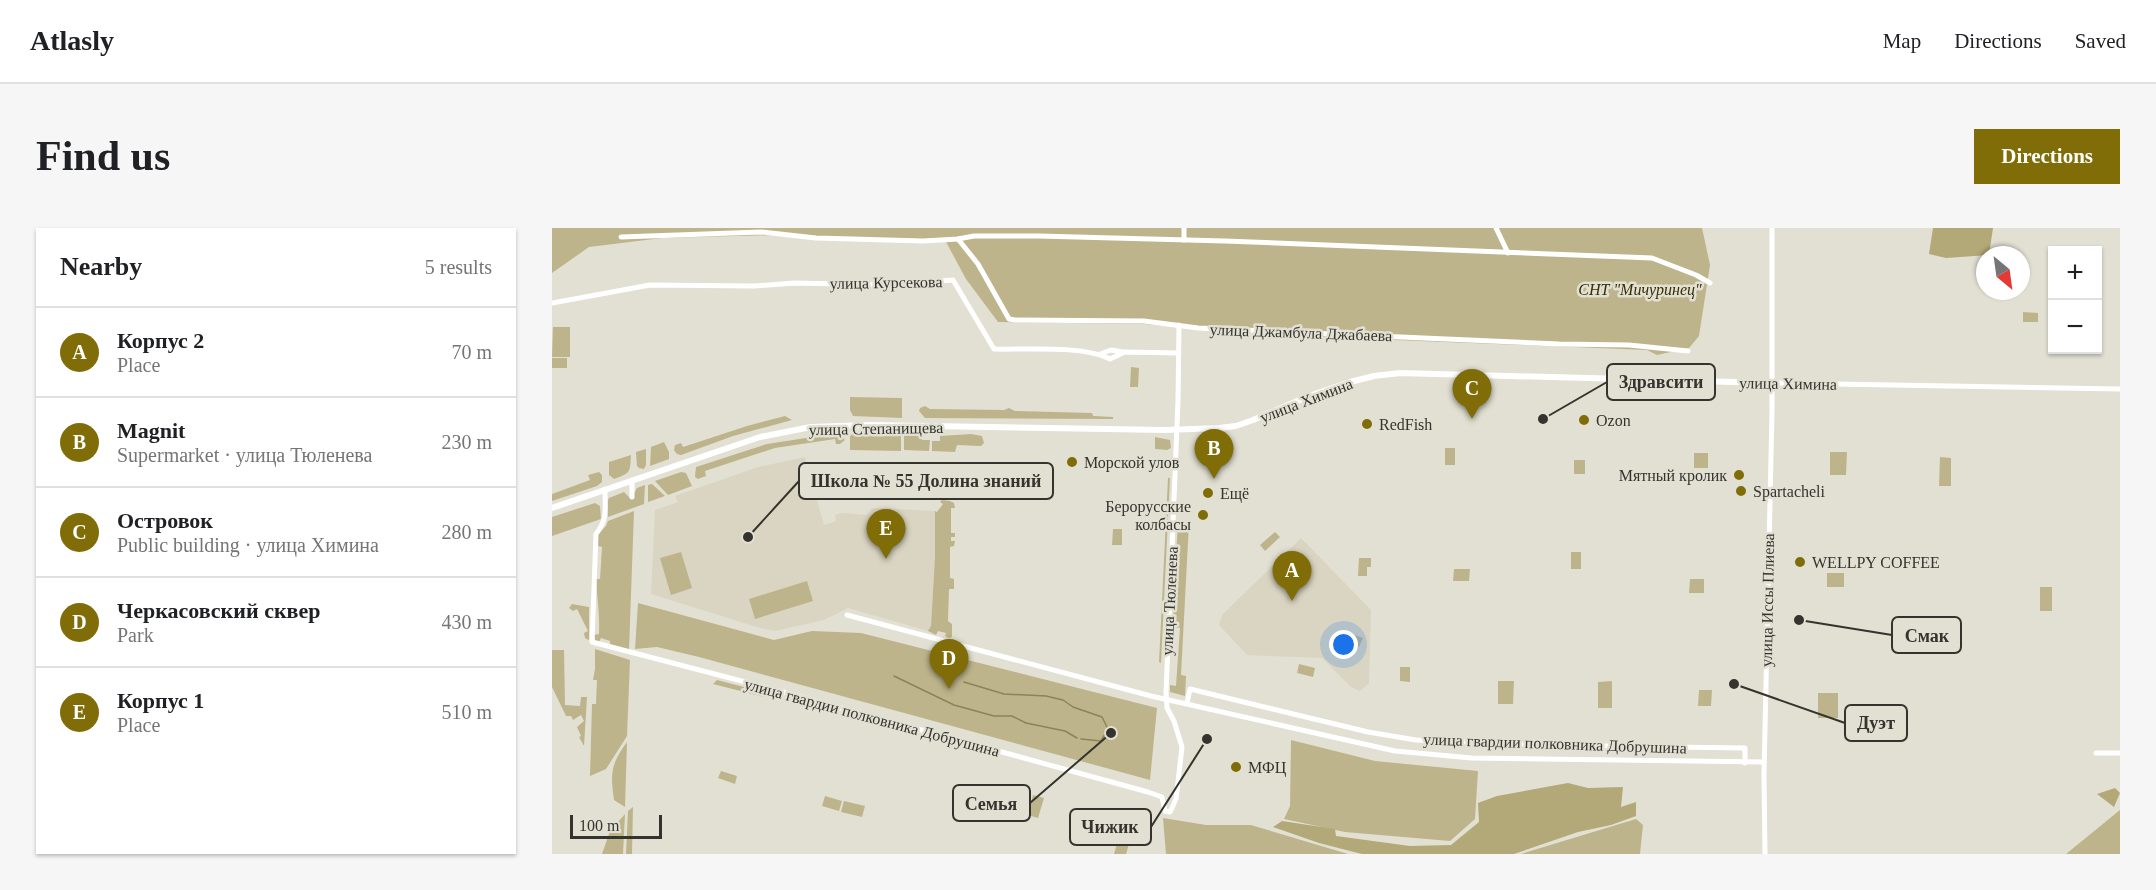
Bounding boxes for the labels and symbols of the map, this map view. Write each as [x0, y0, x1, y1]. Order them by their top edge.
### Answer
north arrow [1976, 246, 2030, 300]
street label: улица Курсекова [829, 273, 943, 293]
park label: СНТ "Мичуринец" [1578, 281, 1702, 299]
street label: улица Джамбула Джабаева [1209, 321, 1392, 345]
callout: Здравсити [1607, 364, 1715, 400]
pin: C [1452, 370, 1492, 419]
text: Здравсити [1619, 372, 1703, 392]
street label: улица Химина [1739, 374, 1837, 394]
street label: улица Химина [1257, 375, 1355, 427]
place label: Ozon [1596, 412, 1631, 429]
marker: Ozon [1577, 413, 1591, 427]
place label: RedFish [1379, 416, 1432, 433]
marker: RedFish [1360, 417, 1374, 431]
street label: улица Степанищева [809, 419, 944, 439]
pin: B [1194, 430, 1234, 479]
place label: Морской улов [1084, 454, 1180, 472]
marker: Морской улов [1065, 455, 1079, 469]
callout: Школа № 55 Долина знаний [799, 463, 1053, 499]
place label: Мятный кролик [1619, 467, 1727, 485]
marker: Мятный кролик [1732, 468, 1746, 482]
text: Школа № 55 Долина знаний [811, 471, 1041, 491]
place label: Spartacheli [1753, 483, 1826, 501]
marker: Spartacheli [1734, 484, 1748, 498]
place label: Ещё [1220, 485, 1249, 503]
marker: Ещё [1201, 486, 1215, 500]
place label: Берорусские колбасы [1105, 498, 1191, 533]
marker: Берорусские колбасы [1196, 508, 1210, 522]
pin: E [866, 510, 906, 559]
street label: улица Иссы Плиева [1758, 533, 1778, 667]
street label: улица Тюленева [1158, 546, 1182, 656]
pin: A [1272, 552, 1312, 601]
place label: WELLPY COFFEE [1812, 554, 1940, 571]
marker: WELLPY COFFEE [1793, 555, 1807, 569]
callout: Смак [1892, 617, 1961, 653]
text: Смак [1905, 626, 1950, 646]
your location [1329, 630, 1358, 659]
pin: D [930, 640, 968, 689]
street label: улица гвардии полковника Добрушина [742, 675, 1001, 761]
callout: Дуэт [1845, 705, 1907, 741]
text: Дуэт [1857, 713, 1895, 733]
street label: улица гвардии полковника Добрушина [1423, 730, 1687, 758]
place label: МФЦ [1248, 759, 1287, 777]
marker: МФЦ [1229, 760, 1243, 774]
callout: Семья [953, 785, 1030, 821]
text: Семья [965, 794, 1018, 814]
callout: Чижик [1070, 809, 1151, 845]
scale bar [570, 812, 662, 840]
text: Чижик [1081, 817, 1139, 837]

